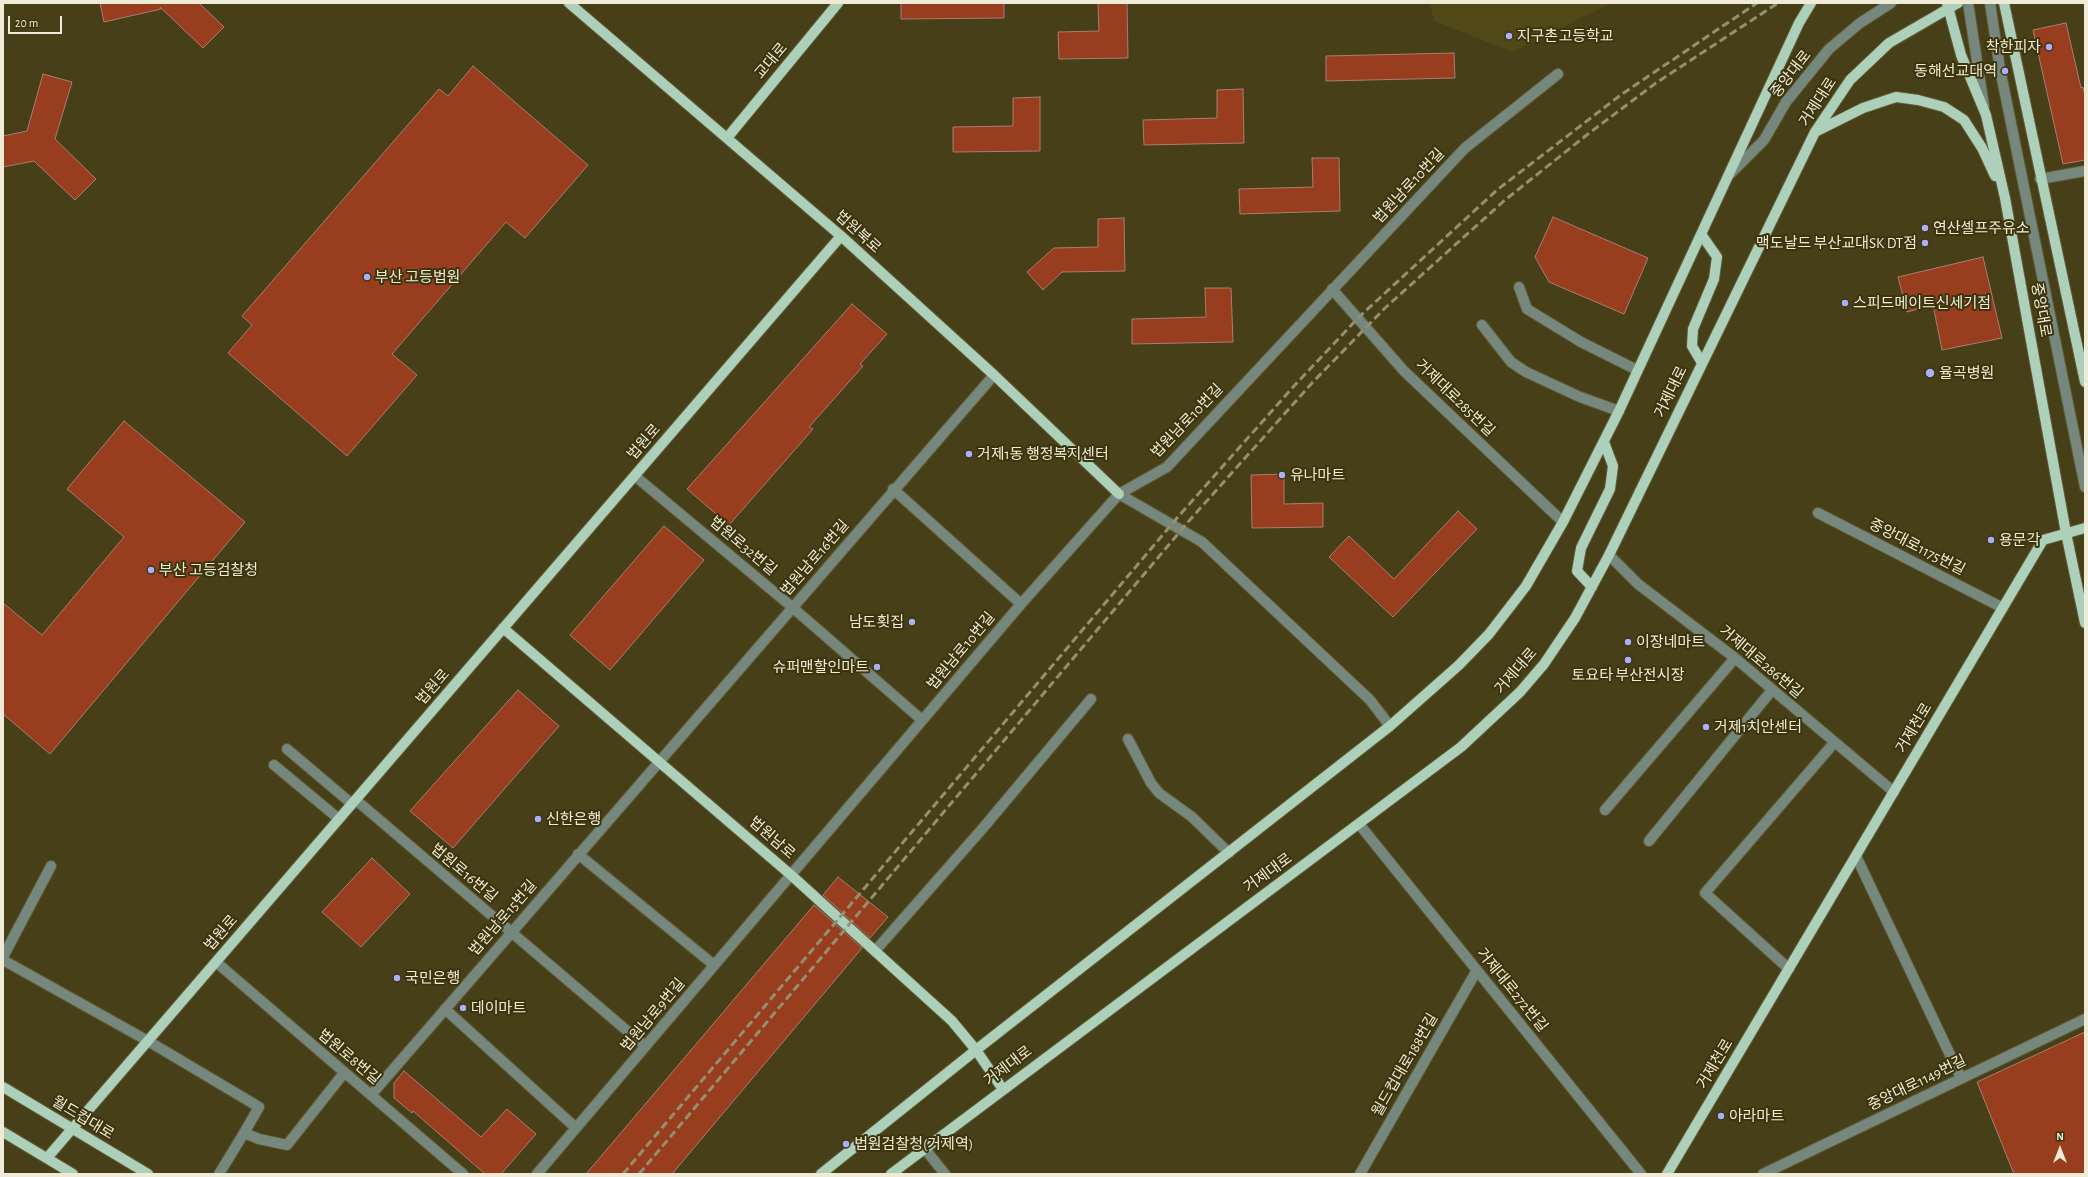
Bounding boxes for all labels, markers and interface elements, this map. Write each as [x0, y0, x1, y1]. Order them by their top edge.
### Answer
scale bar [10, 8, 64, 34]
text: 20 m [15, 17, 38, 29]
place label: 지구촌고등학교 [1517, 27, 1614, 45]
marker: 지구촌고등학교 [1504, 31, 1514, 41]
place label: 착한피자 [1986, 38, 2041, 56]
street label: 교대로 [751, 39, 791, 83]
marker: 착한피자 [2044, 42, 2054, 52]
street label: 중앙대로 [1767, 47, 1815, 101]
place label: 동해선교대역 [1914, 62, 1997, 80]
marker: 동해선교대역 [2000, 66, 2010, 76]
street label: 거제대로 [1795, 74, 1841, 130]
street label: 법원남로10번길 [1370, 145, 1448, 227]
street label: 법원북로 [831, 207, 885, 257]
place label: 연산셀프주유소 [1933, 219, 2030, 237]
marker: 연산셀프주유소 [1920, 223, 1930, 233]
place label: 맥도날드 부산교대SK DT점 [1756, 234, 1917, 252]
marker: 맥도날드 부산교대SK DT점 [1920, 238, 1930, 248]
place label: 부산 고등법원 [375, 268, 460, 286]
marker: 부산 고등법원 [362, 272, 372, 282]
street label: 중앙대로 [2027, 281, 2055, 339]
place label: 스피드메이트신세기점 [1853, 294, 1991, 312]
marker: 스피드메이트신세기점 [1840, 298, 1850, 308]
street label: 거제대로285번길 [1412, 356, 1498, 440]
street label: 거제대로 [1651, 363, 1691, 421]
place label: 율곡병원 [1939, 364, 1994, 382]
marker: 율곡병원 [1924, 367, 1936, 379]
street label: 법원남로10번길 [1147, 380, 1227, 462]
street label: 법원로 [624, 420, 664, 464]
place label: 거제1동 행정복지센터 [977, 445, 1109, 463]
marker: 거제1동 행정복지센터 [964, 449, 974, 459]
place label: 유나마트 [1290, 466, 1345, 484]
marker: 유나마트 [1277, 470, 1287, 480]
street label: 법원로32번길 [706, 513, 780, 579]
street label: 중앙대로1175번길 [1866, 515, 1968, 579]
street label: 법원남로16번길 [777, 516, 853, 600]
place label: 용문각 [1999, 531, 2040, 549]
marker: 용문각 [1986, 535, 1996, 545]
place label: 부산 고등검찰청 [159, 561, 258, 579]
marker: 부산 고등검찰청 [146, 565, 156, 575]
street label: 법원남로10번길 [923, 608, 999, 694]
place label: 남도횟집 [849, 613, 904, 631]
marker: 남도횟집 [907, 617, 917, 627]
street label: 거제대로286번길 [1715, 622, 1807, 702]
place label: 이장네마트 [1636, 633, 1705, 651]
marker: 이장네마트 [1623, 637, 1633, 647]
street label: 거제대로 [1491, 644, 1541, 698]
marker: 토요타 부산전시장 [1623, 655, 1633, 665]
place label: 슈퍼맨할인마트 [772, 658, 869, 676]
marker: 슈퍼맨할인마트 [872, 662, 882, 672]
street label: 법원로 [413, 665, 453, 709]
place label: 토요타 부산전시장 [1572, 666, 1684, 684]
street label: 거제천로 [1892, 700, 1936, 756]
place label: 거제1치안센터 [1714, 718, 1802, 736]
marker: 거제1치안센터 [1701, 722, 1711, 732]
place label: 신한은행 [546, 810, 601, 828]
street label: 법원남로 [745, 813, 799, 863]
marker: 신한은행 [533, 814, 543, 824]
street label: 법원로16번길 [427, 840, 501, 906]
street label: 거제대로 [1240, 849, 1296, 897]
street label: 법원남로15번길 [465, 877, 541, 959]
street label: 법원로 [201, 911, 241, 955]
street label: 거제대로272번길 [1473, 944, 1551, 1036]
place label: 국민은행 [405, 969, 460, 987]
marker: 국민은행 [392, 973, 402, 983]
street label: 법원남로9번길 [617, 975, 689, 1055]
place label: 데이마트 [471, 999, 526, 1017]
marker: 데이마트 [458, 1003, 468, 1013]
street label: 월드컵대로188번길 [1368, 1010, 1442, 1120]
street label: 법원로8번길 [314, 1026, 384, 1088]
street label: 거제천로 [1693, 1036, 1737, 1092]
street label: 거제대로 [981, 1042, 1035, 1090]
street label: 중앙대로1149번길 [1865, 1051, 1969, 1115]
street label: 월드컵대로 [49, 1093, 117, 1143]
place label: 아라마트 [1729, 1107, 1784, 1125]
marker: 아라마트 [1716, 1111, 1726, 1121]
north arrow [2040, 1129, 2080, 1169]
text: N [2056, 1131, 2064, 1142]
place label: 법원검찰청(거제역) [854, 1135, 973, 1153]
marker: 법원검찰청(거제역) [841, 1139, 851, 1149]

